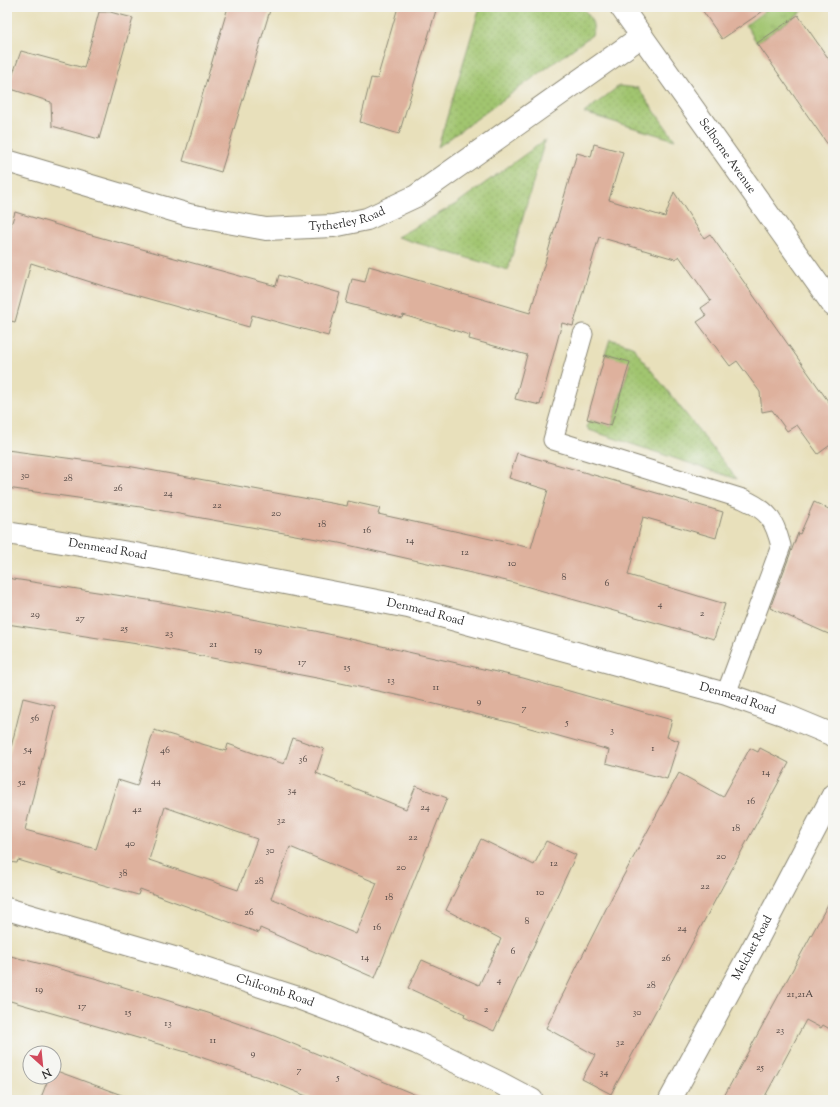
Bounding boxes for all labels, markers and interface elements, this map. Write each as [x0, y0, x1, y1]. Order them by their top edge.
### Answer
street label: Selborne Avenue [694, 115, 760, 198]
street label: Tytherley Road [308, 202, 389, 236]
house number: 30 [20, 468, 30, 483]
house number: 28 [63, 471, 73, 486]
house number: 26 [113, 481, 123, 496]
house number: 24 [163, 486, 173, 501]
house number: 22 [212, 498, 222, 513]
house number: 20 [271, 506, 281, 521]
house number: 18 [318, 517, 326, 532]
house number: 16 [363, 523, 371, 538]
house number: 14 [406, 533, 414, 548]
street label: Denmead Road [67, 534, 149, 565]
house number: 12 [461, 545, 469, 560]
house number: 10 [508, 556, 516, 571]
house number: 8 [562, 570, 567, 585]
house number: 6 [605, 576, 610, 591]
street label: Denmead Road [385, 594, 466, 631]
house number: 4 [657, 597, 663, 612]
house number: 2 [700, 606, 705, 621]
house number: 29 [30, 607, 40, 622]
house number: 27 [75, 611, 85, 626]
house number: 25 [120, 621, 129, 636]
house number: 23 [165, 626, 173, 641]
house number: 21 [209, 637, 218, 652]
house number: 19 [254, 643, 262, 658]
house number: 17 [298, 655, 306, 670]
house number: 15 [344, 660, 351, 675]
house number: 13 [387, 673, 395, 688]
street label: Denmead Road [697, 678, 778, 720]
house number: 11 [433, 680, 440, 695]
house number: 9 [477, 694, 482, 709]
house number: 7 [521, 701, 527, 716]
house number: 56 [30, 711, 39, 726]
house number: 5 [564, 715, 569, 730]
house number: 3 [610, 723, 614, 738]
house number: 1 [651, 741, 655, 756]
house number: 54 [23, 742, 32, 757]
house number: 46 [160, 743, 170, 758]
house number: 36 [299, 752, 307, 767]
house number: 14 [762, 765, 770, 780]
house number: 44 [151, 774, 161, 789]
house number: 52 [17, 775, 26, 790]
house number: 34 [287, 783, 297, 798]
house number: 16 [747, 794, 755, 809]
house number: 24 [420, 800, 430, 815]
house number: 42 [132, 802, 142, 817]
house number: 32 [277, 813, 286, 828]
house number: 18 [732, 821, 740, 836]
house number: 22 [408, 830, 418, 845]
house number: 40 [125, 836, 135, 851]
house number: 30 [265, 843, 275, 858]
house number: 20 [716, 849, 726, 864]
house number: 12 [550, 856, 558, 871]
house number: 20 [396, 860, 406, 875]
house number: 38 [118, 866, 128, 881]
house number: 28 [254, 874, 264, 889]
house number: 22 [700, 879, 710, 894]
house number: 10 [536, 885, 544, 900]
house number: 18 [385, 890, 393, 905]
house number: 26 [244, 905, 254, 920]
street label: Melchet Road [728, 912, 777, 984]
house number: 8 [525, 914, 530, 929]
house number: 16 [373, 920, 381, 935]
house number: 24 [677, 921, 687, 936]
house number: 6 [511, 944, 516, 959]
house number: 14 [361, 950, 369, 965]
house number: 26 [661, 951, 671, 966]
street label: Chilcomb Road [233, 969, 317, 1012]
house number: 4 [496, 973, 502, 988]
house number: 28 [646, 978, 656, 993]
house number: 19 [35, 982, 43, 997]
house number: 21,21A [787, 987, 813, 1002]
house number: 17 [78, 999, 86, 1014]
house number: 2 [484, 1002, 489, 1017]
house number: 15 [125, 1005, 132, 1020]
house number: 30 [632, 1005, 642, 1020]
house number: 13 [164, 1016, 172, 1031]
house number: 23 [776, 1023, 784, 1038]
house number: 11 [210, 1033, 217, 1048]
house number: 32 [616, 1035, 625, 1050]
north arrow [22, 1045, 62, 1085]
house number: 9 [251, 1046, 256, 1061]
house number: 25 [756, 1060, 765, 1075]
text: N [38, 1063, 55, 1082]
house number: 7 [296, 1063, 302, 1078]
house number: 34 [599, 1065, 609, 1080]
house number: 5 [335, 1070, 340, 1085]

